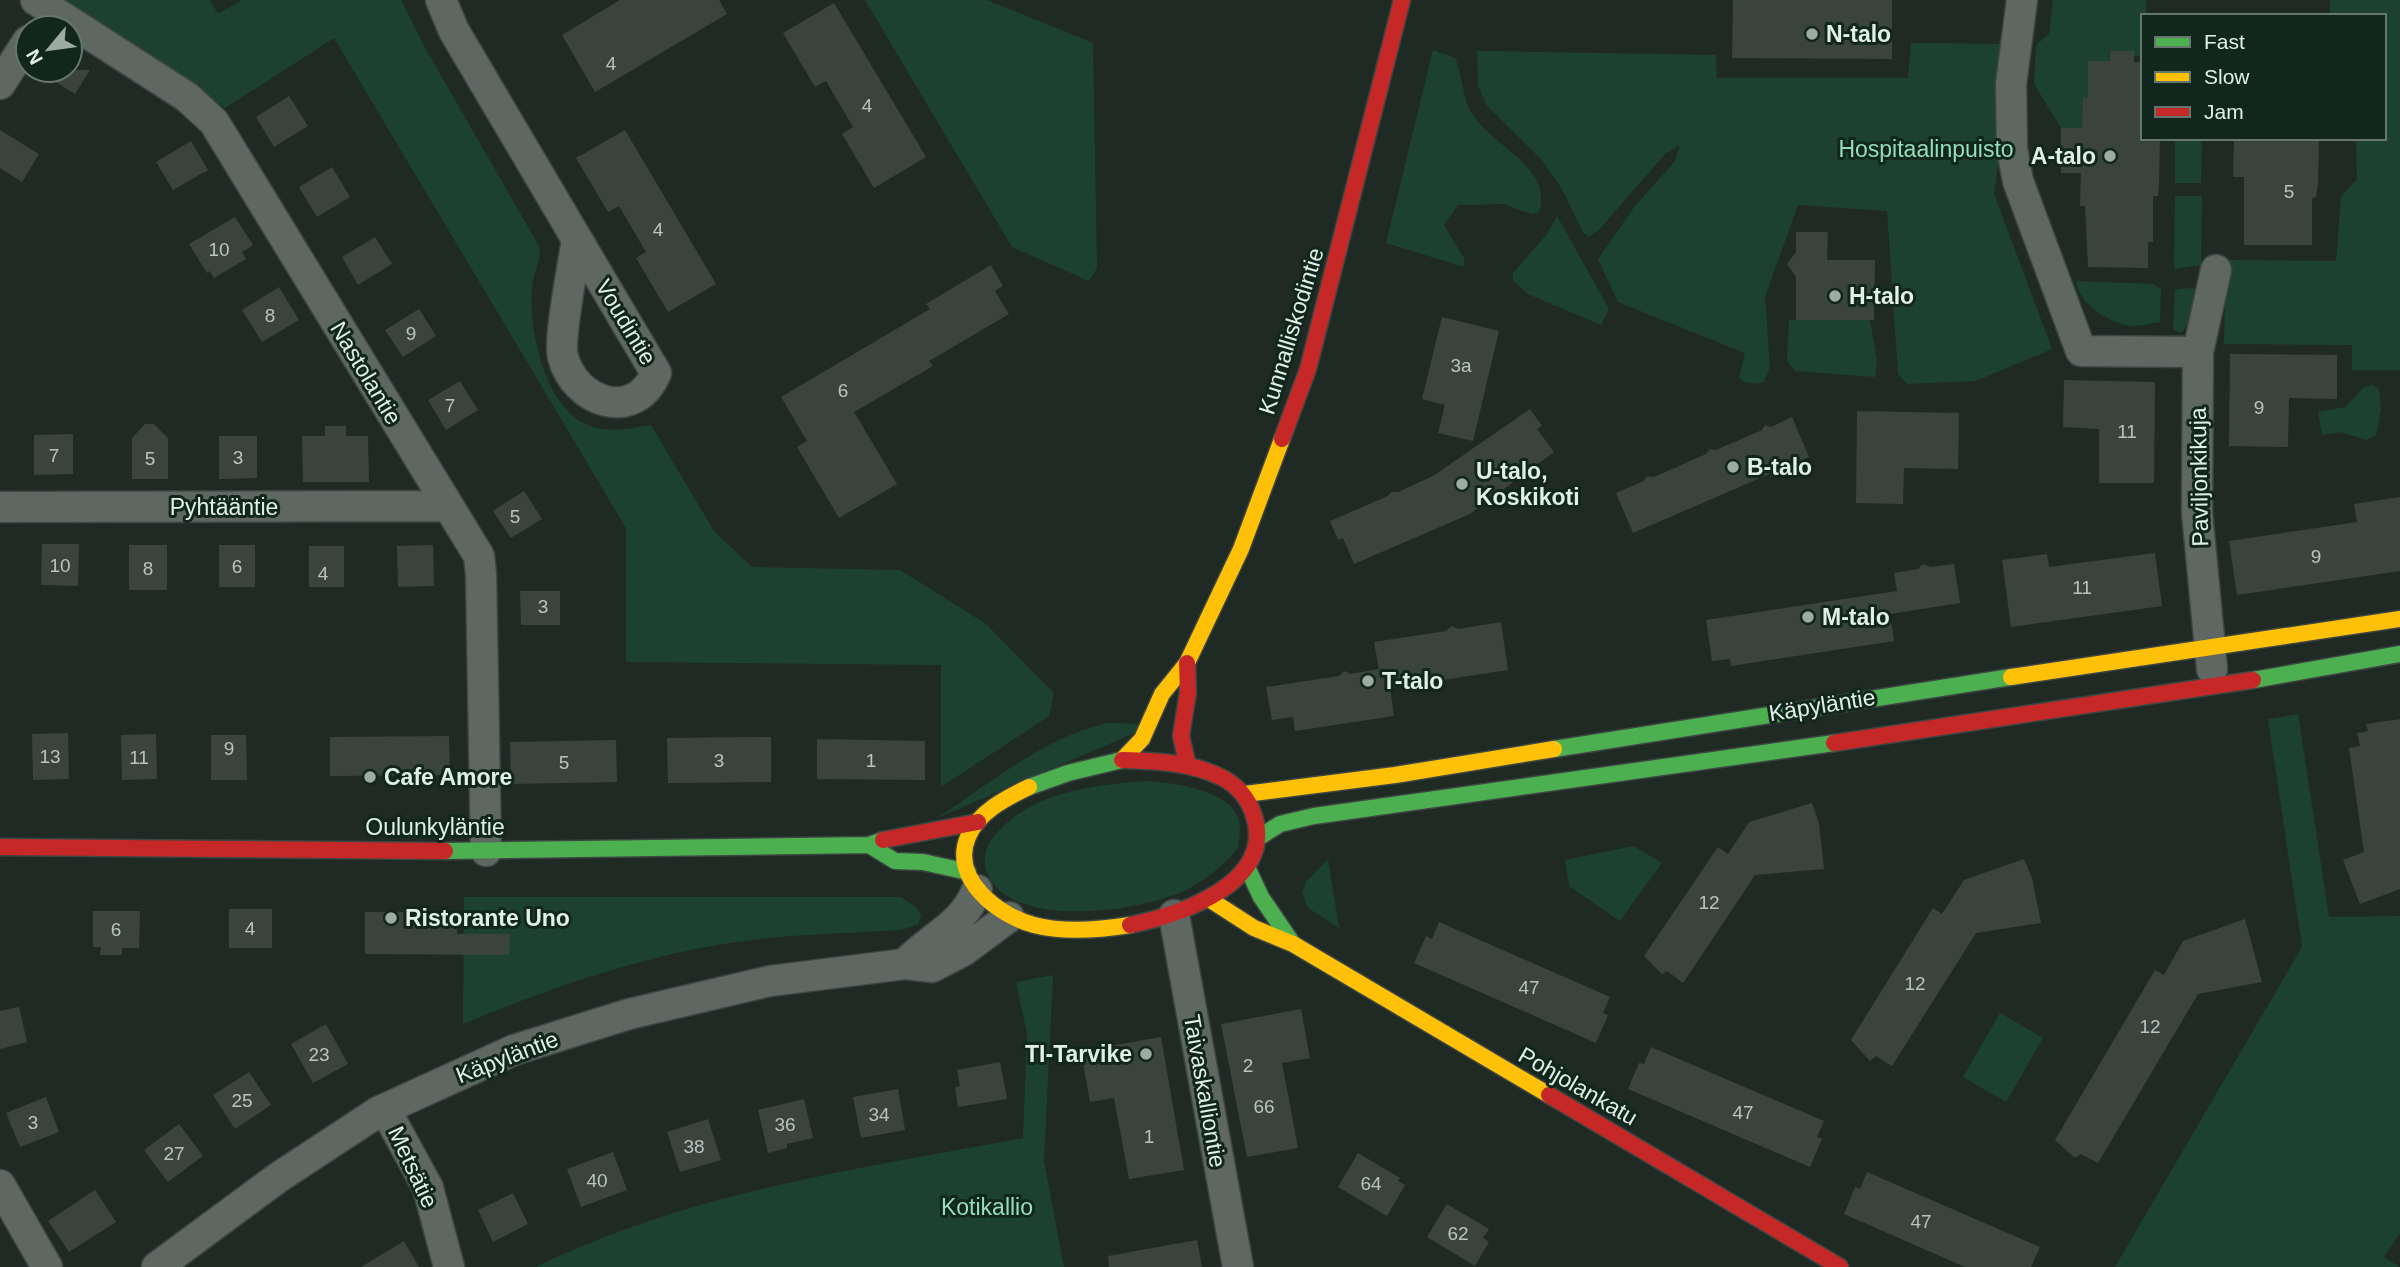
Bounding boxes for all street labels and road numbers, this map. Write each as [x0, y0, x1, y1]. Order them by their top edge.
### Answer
street label: Kunnalliskodintie [1253, 245, 1329, 417]
street label: Voudintie [590, 275, 662, 369]
street label: Nastolantie [325, 317, 407, 429]
street label: Paviljonkikuja [2185, 407, 2213, 547]
street label: Pyhtääntie [170, 494, 278, 520]
street label: Käpyläntie [1767, 684, 1877, 726]
street label: Oulunkyläntie [365, 814, 505, 840]
street label: Taivaskalliontie [1179, 1013, 1231, 1169]
street label: Käpyläntie [452, 1026, 562, 1088]
street label: Pohjolankatu [1514, 1041, 1642, 1131]
street label: Metsätie [383, 1122, 443, 1212]

